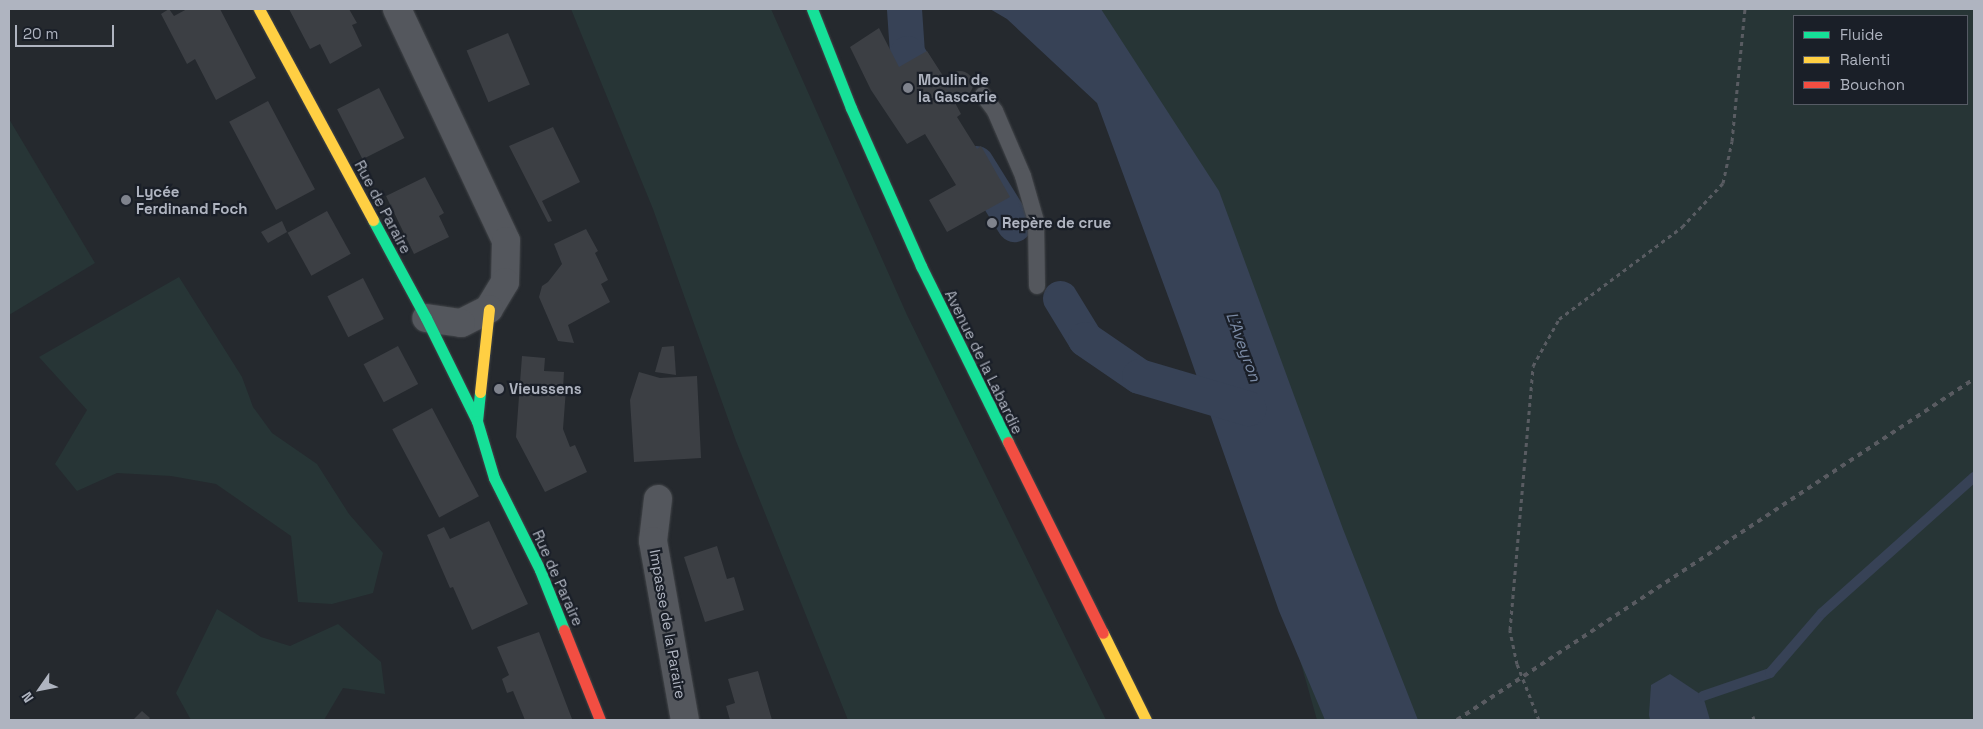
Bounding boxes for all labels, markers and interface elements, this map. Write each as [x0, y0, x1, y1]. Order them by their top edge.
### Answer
scale bar [18, 15, 116, 47]
legend [1793, 15, 1968, 105]
text: 20 m [23, 24, 58, 43]
text: Fluide [1840, 25, 1883, 44]
text: Ralenti [1840, 50, 1890, 69]
place label: Moulin de la Gascarie [918, 70, 997, 105]
text: Bouchon [1840, 75, 1905, 94]
marker: Moulin de la Gascarie [902, 82, 914, 94]
street label: Rue de Paraire [351, 157, 415, 257]
place label: Lycée Ferdinand Foch [136, 182, 248, 217]
marker: Lycée Ferdinand Foch [120, 194, 132, 206]
place label: Repère de crue [1002, 214, 1111, 232]
marker: Repère de crue [986, 217, 998, 229]
street label: Avenue de la Labardie [941, 287, 1027, 437]
water label: L'Aveyron [1222, 310, 1264, 384]
place label: Vieussens [509, 380, 582, 398]
marker: Vieussens [493, 383, 505, 395]
street label: Rue de Paraire [529, 527, 587, 629]
street label: Impasse de la Paraire [646, 548, 690, 700]
north arrow [15, 664, 65, 714]
text: N [17, 688, 38, 706]

